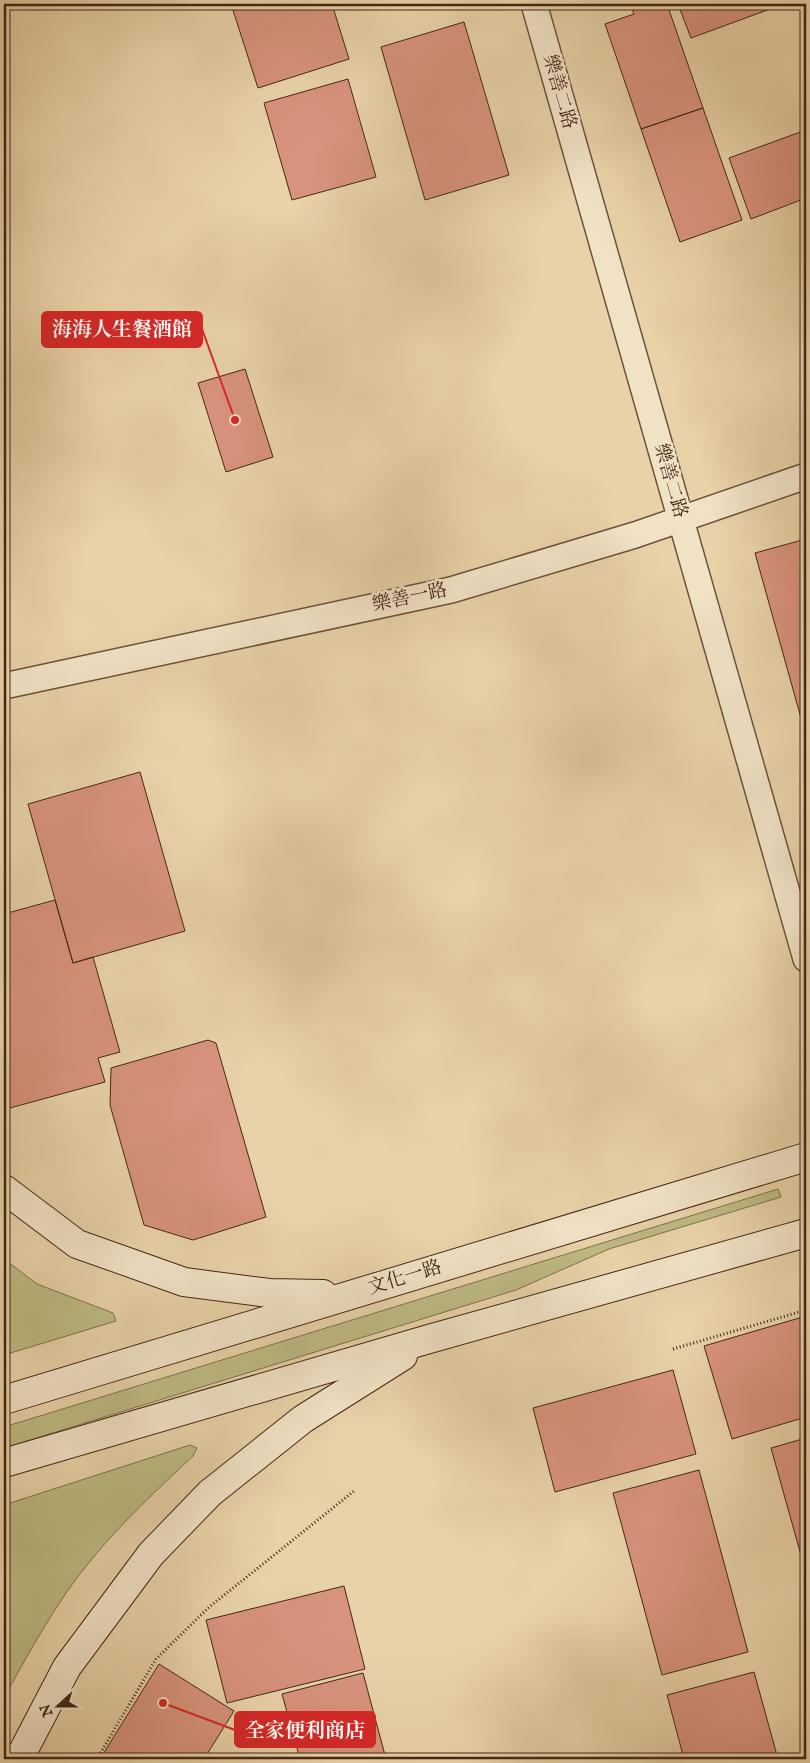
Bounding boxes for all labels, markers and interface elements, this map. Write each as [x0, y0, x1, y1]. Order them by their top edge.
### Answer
street label: 樂善二路 [537, 52, 581, 132]
callout: 海海人生餐酒館 [42, 312, 202, 347]
text: 海海人生餐酒館 [52, 318, 192, 343]
street label: 樂善二路 [648, 441, 692, 521]
street label: 樂善一路 [370, 578, 450, 618]
street label: 文化一路 [365, 1255, 445, 1301]
north arrow [32, 1680, 82, 1730]
text: N [36, 1701, 58, 1720]
callout: 全家便利商店 [235, 1712, 375, 1747]
text: 全家便利商店 [245, 1719, 365, 1744]

